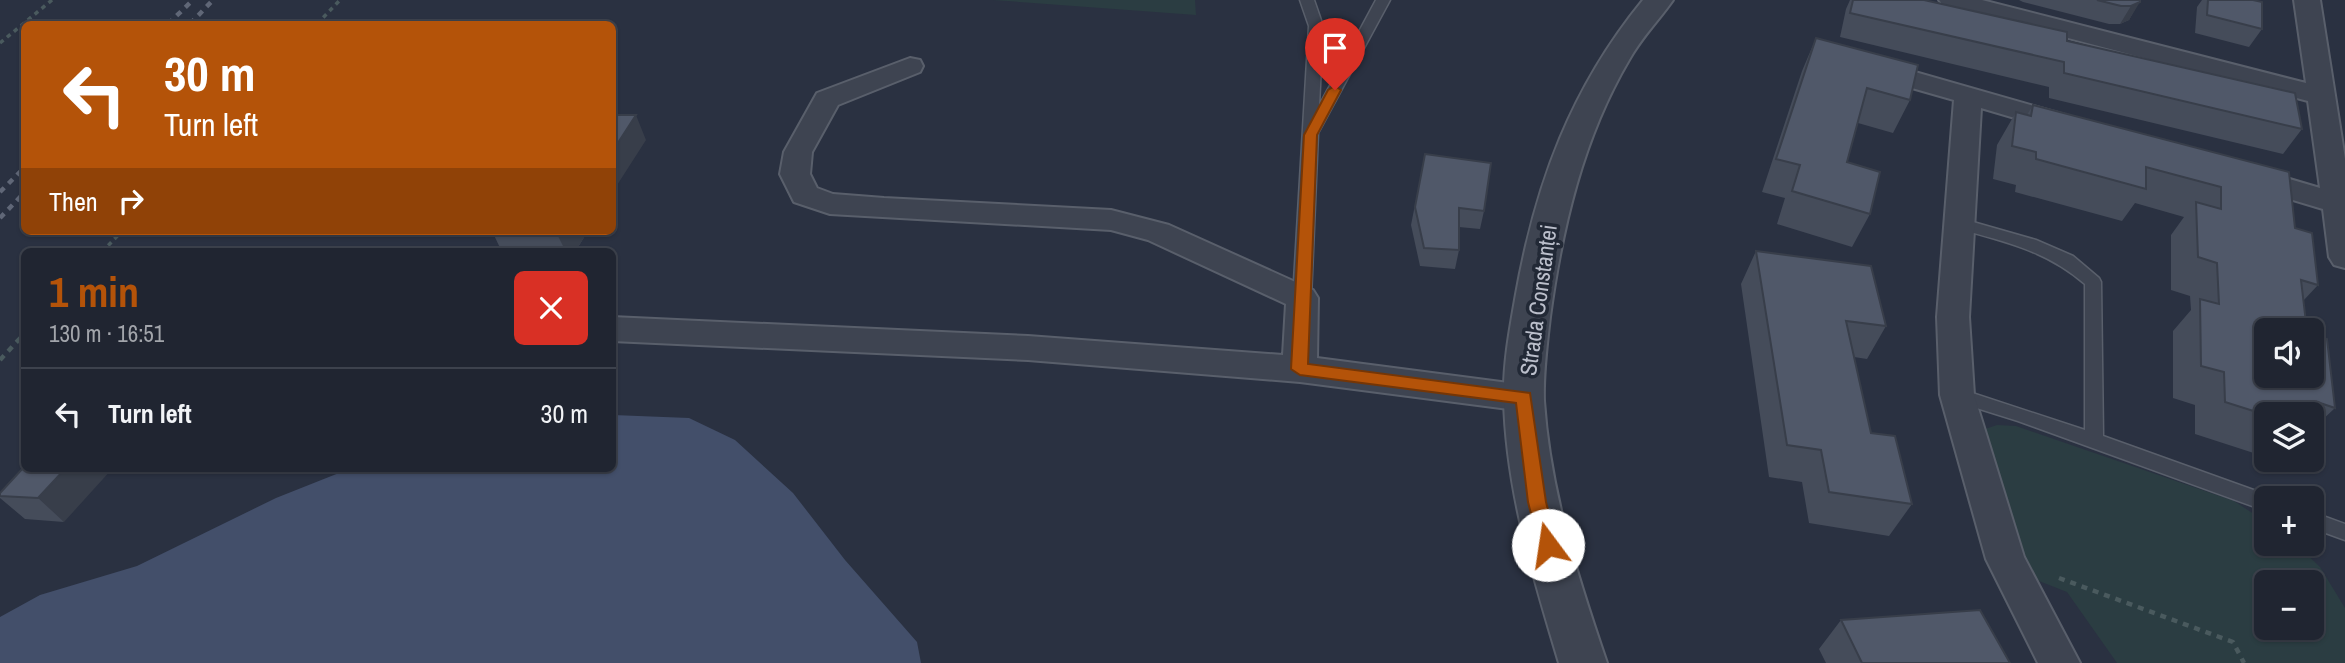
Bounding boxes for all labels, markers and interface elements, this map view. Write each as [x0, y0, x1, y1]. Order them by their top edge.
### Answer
pin [1305, 18, 1365, 90]
icon: arrive [1316, 29, 1354, 67]
text: 30 m [164, 40, 256, 106]
icon: left [49, 49, 140, 140]
text: Turn left [164, 103, 258, 146]
icon: right [112, 182, 150, 220]
text: Then [49, 184, 98, 219]
street label: Strada Constanței [1512, 223, 1564, 377]
text: 1 min [49, 264, 139, 320]
button: close [514, 271, 588, 345]
text: 130 m · 16:51 [49, 318, 164, 349]
map controls [2254, 318, 2324, 640]
button: sound [2254, 318, 2324, 388]
icon: left [49, 395, 87, 433]
text: Turn left [108, 396, 192, 431]
text: 30 m [541, 396, 588, 431]
button: layers [2254, 402, 2324, 472]
button: + [2254, 486, 2324, 556]
position arrow [1511, 508, 1585, 582]
button: − [2254, 570, 2324, 640]

